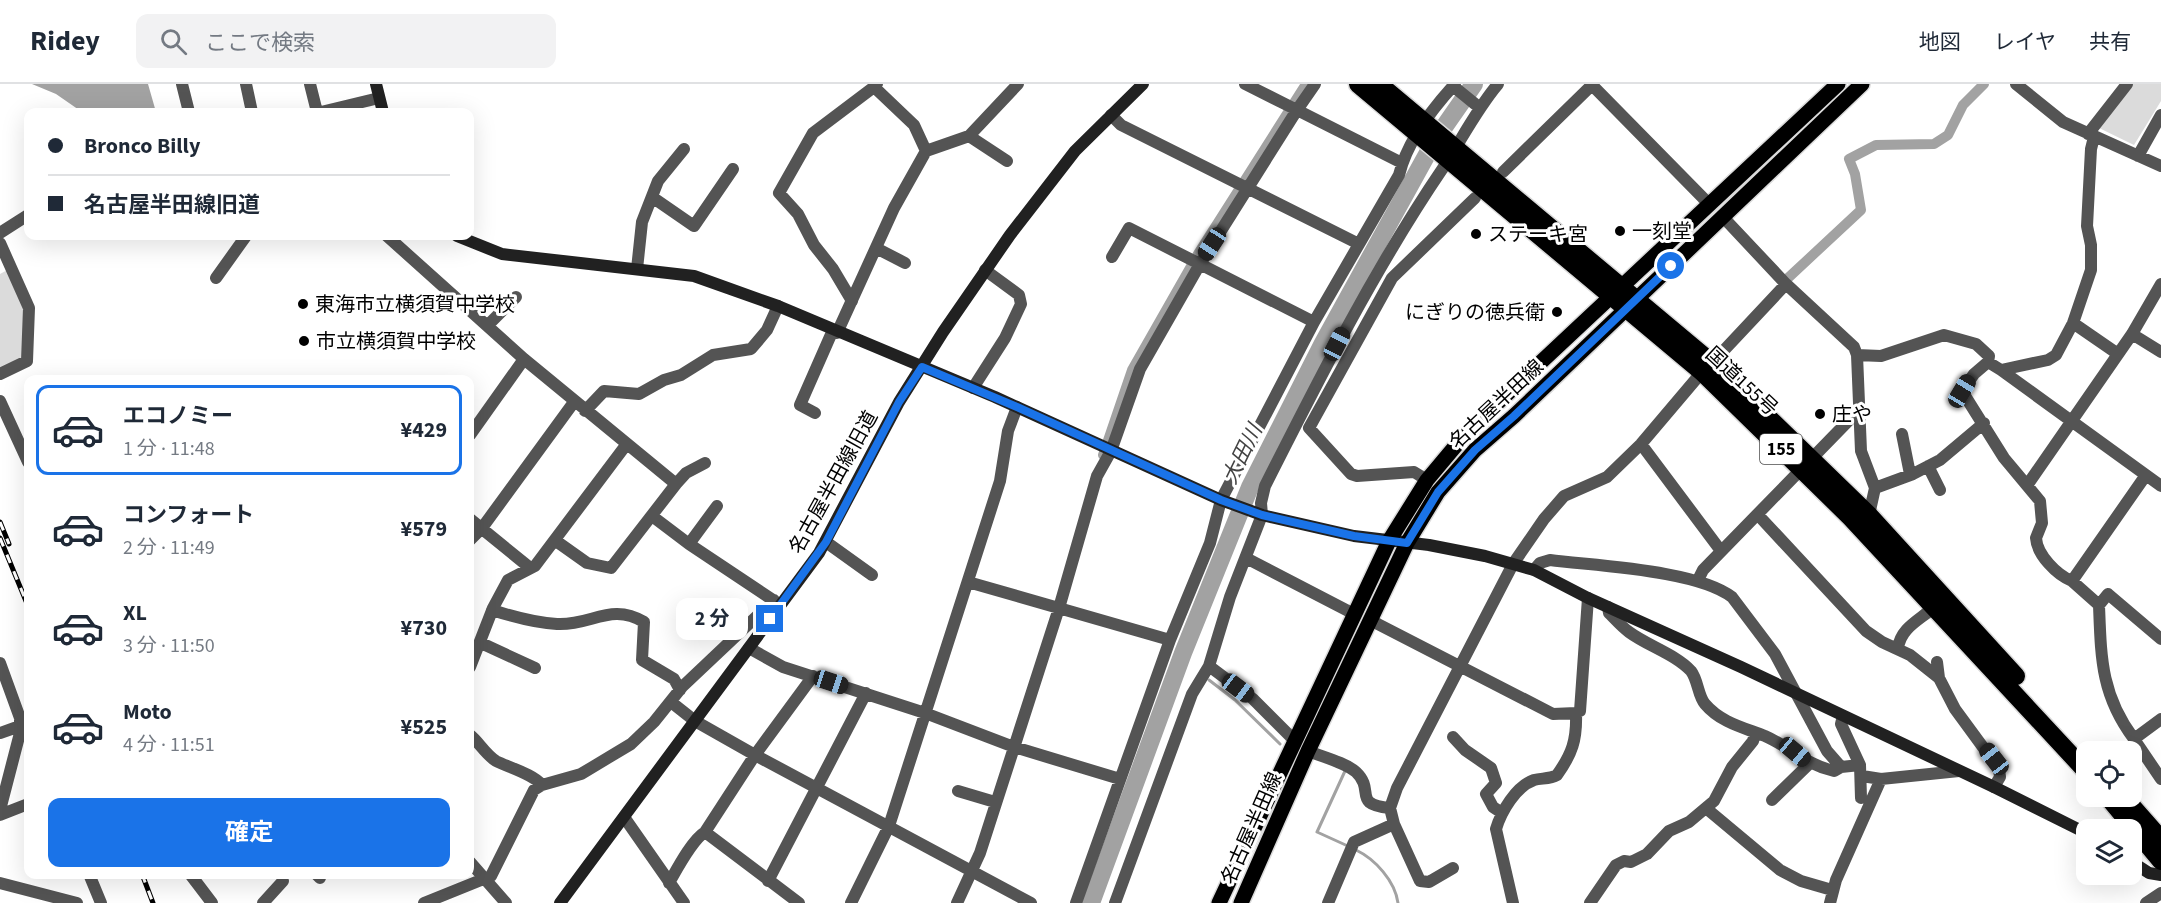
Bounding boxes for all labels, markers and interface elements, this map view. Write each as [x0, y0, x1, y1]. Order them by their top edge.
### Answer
search box [136, 14, 556, 68]
text: Ridey [30, 21, 100, 61]
icon: search [157, 25, 190, 58]
text: ここで検索 [205, 27, 315, 59]
text: 地図 [1919, 27, 1961, 57]
text: レイヤ [1994, 27, 2056, 57]
text: 共有 [2089, 27, 2131, 57]
text: Bronco Billy [84, 130, 200, 162]
text: 名古屋半田線旧道 [84, 189, 260, 221]
place label: 一刻堂 [1632, 218, 1692, 246]
place label: ステーキ宮 [1488, 221, 1588, 249]
car [1195, 224, 1229, 264]
marker: 一刻堂 [1613, 224, 1627, 238]
marker: ステーキ宮 [1469, 227, 1483, 241]
route start [1657, 252, 1684, 279]
place label: 東海市立横須賀中学校 [315, 291, 515, 319]
marker: 東海市立横須賀中学校 [296, 297, 310, 311]
place label: にぎりの徳兵衛 [1405, 299, 1545, 327]
marker: にぎりの徳兵衛 [1550, 305, 1564, 319]
car [1321, 324, 1353, 364]
place label: 市立横須賀中学校 [316, 328, 476, 356]
marker: 市立横須賀中学校 [297, 334, 311, 348]
street label: 国道155号 [1699, 341, 1784, 423]
street label: 名古屋半田線 [1443, 354, 1550, 456]
car [1945, 371, 1979, 411]
text: エコノミー [123, 400, 233, 432]
place label: 庄や [1832, 401, 1872, 429]
icon: car [51, 403, 105, 457]
street label: 名古屋半田線旧道 [783, 406, 885, 559]
marker: 庄や [1813, 407, 1827, 421]
text: ¥429 [401, 414, 447, 446]
water label: 大田川 [1215, 417, 1270, 489]
road number: 155 [1760, 434, 1802, 464]
text: 1 分 · 11:48 [123, 435, 215, 463]
text: コンフォート [123, 499, 254, 531]
icon: car [51, 502, 105, 556]
text: ¥579 [401, 513, 447, 545]
text: 2 分 · 11:49 [123, 534, 215, 562]
text: XL [123, 597, 147, 629]
callout: 2 分 [677, 598, 749, 640]
icon: car [51, 601, 105, 655]
text: 2 分 [695, 605, 729, 633]
route end [756, 605, 783, 632]
text: ¥730 [401, 612, 447, 644]
text: 3 分 · 11:50 [123, 632, 215, 660]
car [811, 668, 851, 696]
car [1218, 670, 1258, 706]
text: Moto [123, 696, 172, 728]
icon: car [51, 700, 105, 754]
text: ¥525 [401, 711, 447, 743]
text: 4 分 · 11:51 [123, 731, 215, 759]
car [1775, 734, 1815, 770]
car [1976, 739, 2012, 779]
map controls [2076, 741, 2142, 885]
button: locate [2076, 741, 2142, 807]
street label: 名古屋半田線 [1215, 768, 1289, 889]
button: 確定 [48, 798, 450, 867]
button: layers [2076, 819, 2142, 885]

